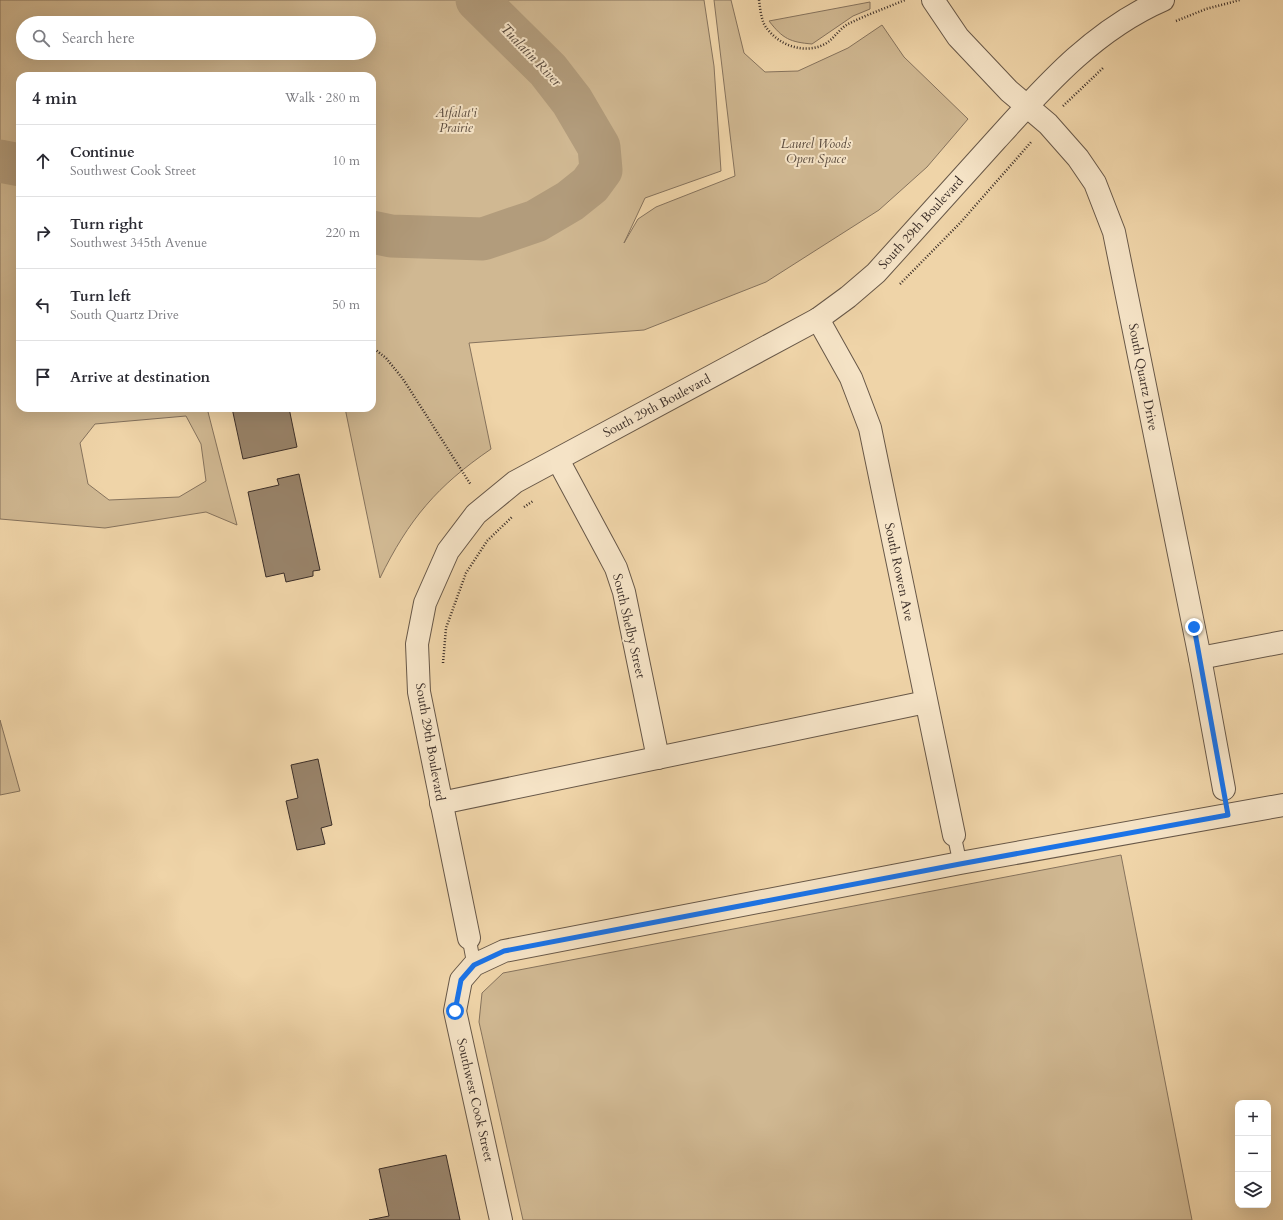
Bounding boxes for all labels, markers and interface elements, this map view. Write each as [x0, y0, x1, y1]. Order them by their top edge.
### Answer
search box [16, 16, 376, 60]
water label: Tualatin River [496, 20, 566, 91]
icon: search [30, 27, 52, 49]
text: Search here [62, 28, 135, 48]
text: 4 min [32, 87, 77, 110]
text: Walk · 280 m [285, 89, 360, 107]
park label: Atfalat'i Prairie [434, 104, 477, 137]
park label: Laurel Woods Open Space [781, 135, 852, 168]
text: Continue [70, 142, 135, 162]
icon: ahead [32, 150, 54, 172]
text: 10 m [332, 152, 360, 170]
text: Southwest Cook Street [70, 162, 196, 180]
street label: South 29th Boulevard [874, 173, 968, 273]
text: Turn right [70, 214, 143, 234]
icon: right [32, 222, 54, 244]
text: 220 m [326, 224, 360, 242]
text: Southwest 345th Avenue [70, 234, 207, 252]
text: Turn left [70, 286, 131, 306]
icon: left [32, 294, 54, 316]
text: 50 m [332, 296, 360, 314]
text: South Quartz Drive [70, 306, 179, 324]
street label: South Quartz Drive [1124, 322, 1162, 432]
icon: arrive [32, 366, 54, 388]
text: Arrive at destination [70, 367, 210, 387]
street label: South 29th Boulevard [600, 370, 714, 442]
street label: South Rowen Ave [880, 521, 918, 623]
street label: South Shelby Street [608, 572, 650, 680]
route end [1185, 618, 1203, 636]
street label: South 29th Boulevard [411, 682, 449, 802]
route start [446, 1002, 464, 1020]
street label: Southwest Cook Street [452, 1037, 498, 1163]
map controls [1235, 1100, 1271, 1208]
button: + [1235, 1100, 1271, 1136]
button: − [1235, 1136, 1271, 1172]
button: layers [1235, 1172, 1271, 1208]

